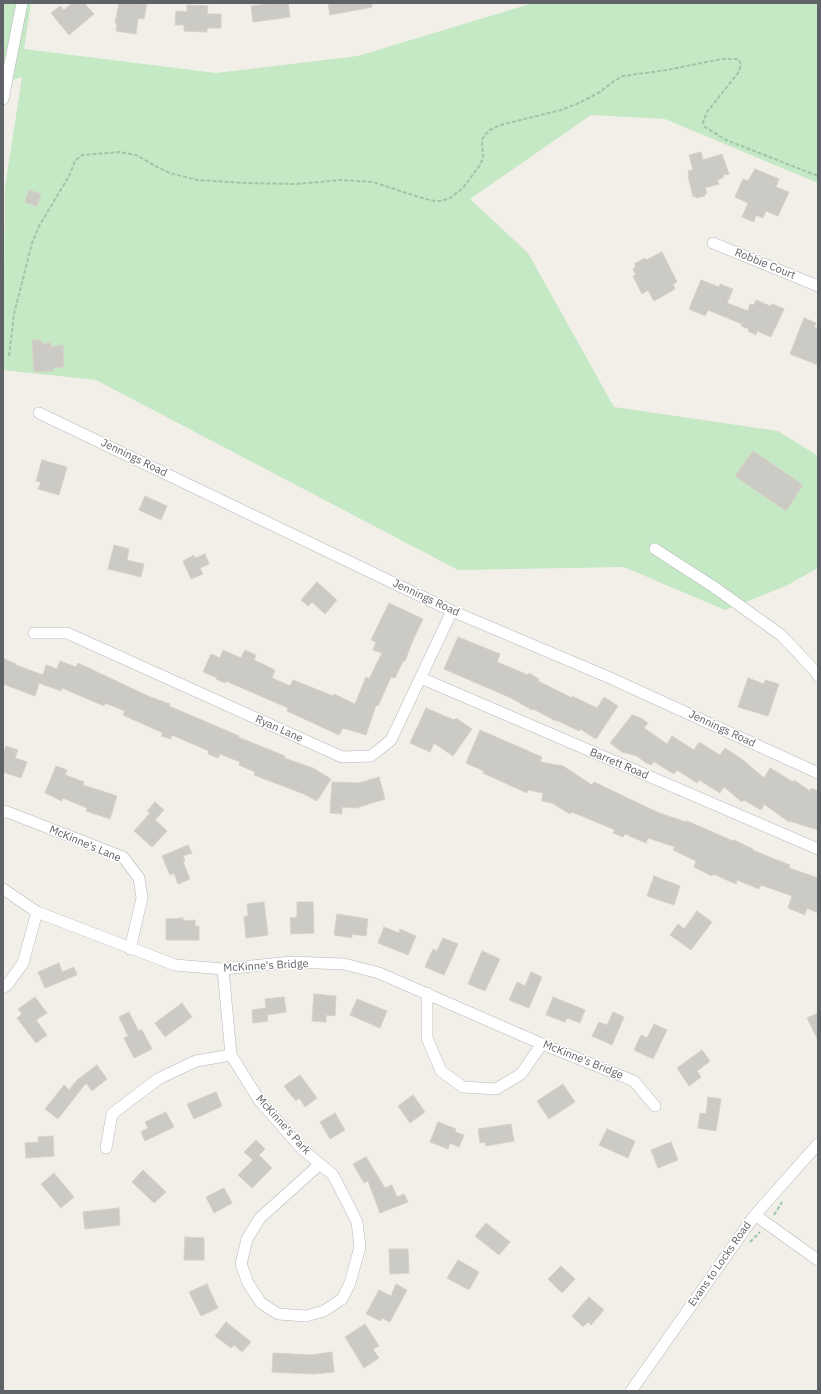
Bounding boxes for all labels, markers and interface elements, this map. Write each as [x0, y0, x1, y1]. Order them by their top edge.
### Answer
street label: Robbie Court [733, 246, 797, 282]
street label: Jennings Road [99, 436, 169, 480]
street label: Jennings Road [390, 577, 462, 619]
street label: Jennings Road [686, 708, 758, 750]
street label: Ryan Lane [253, 713, 305, 745]
street label: Barrett Road [588, 746, 650, 782]
street label: McKinne's Lane [47, 823, 123, 865]
street label: McKinne's Bridge [223, 957, 309, 975]
street label: McKinne's Bridge [541, 1038, 625, 1082]
street label: McKinne's Park [253, 1093, 313, 1157]
street label: Evans to Locks Road [686, 1219, 754, 1309]

